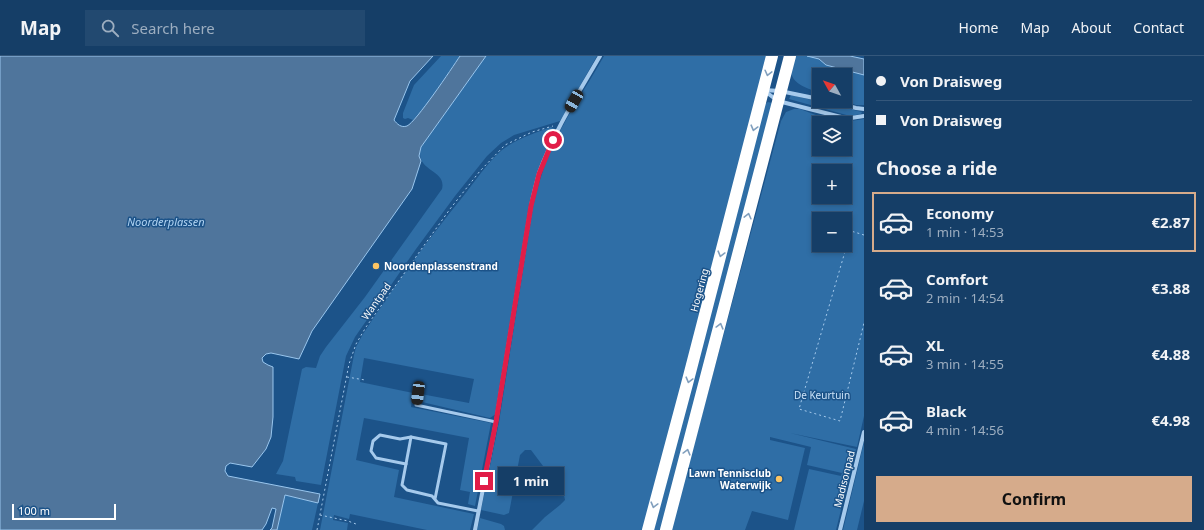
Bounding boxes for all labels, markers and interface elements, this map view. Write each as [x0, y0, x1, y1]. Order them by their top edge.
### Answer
search box [85, 10, 365, 46]
text: Map [20, 15, 61, 41]
icon: search [99, 17, 121, 39]
text: Search here [131, 18, 215, 38]
text: Home [959, 18, 998, 37]
text: Map [1020, 18, 1050, 37]
text: About [1072, 18, 1111, 37]
text: Contact [1133, 18, 1184, 37]
north arrow [812, 68, 852, 108]
map controls [812, 68, 852, 252]
one-way arrow [764, 69, 773, 76]
text: Von Draisweg [900, 71, 1002, 91]
car [563, 88, 585, 114]
text: Von Draisweg [900, 110, 1002, 130]
button: layers [812, 116, 852, 156]
one-way arrow [750, 124, 759, 131]
route start [544, 131, 562, 149]
text: Choose a ride [876, 156, 997, 180]
button: + [812, 164, 852, 204]
text: Economy [926, 203, 994, 223]
icon: car [878, 204, 914, 240]
button: − [812, 212, 852, 252]
text: €2.87 [1151, 212, 1190, 232]
one-way arrow [744, 213, 752, 219]
water label: Noorderplassen [127, 214, 205, 229]
text: 1 min · 14:53 [926, 223, 1004, 241]
one-way arrow [717, 250, 726, 257]
place label: Noordenplassenstrand [384, 259, 498, 273]
marker: Noordenplassenstrand [371, 261, 381, 271]
street label: Hogering [687, 267, 711, 313]
text: Comfort [926, 269, 988, 289]
icon: car [878, 270, 914, 306]
text: €3.88 [1151, 278, 1190, 298]
street label: Wantpad [358, 280, 394, 322]
text: 2 min · 14:54 [926, 289, 1004, 307]
one-way arrow [715, 323, 724, 330]
text: XL [926, 335, 944, 355]
icon: car [878, 336, 914, 372]
text: €4.88 [1151, 344, 1190, 364]
text: 3 min · 14:55 [926, 355, 1004, 373]
one-way arrow [685, 376, 693, 383]
car [411, 380, 425, 406]
park label: De Keurtuin [794, 388, 850, 402]
text: Black [926, 401, 966, 421]
icon: car [878, 402, 914, 438]
text: €4.98 [1151, 410, 1190, 430]
text: 4 min · 14:56 [926, 421, 1004, 439]
one-way arrow [682, 448, 691, 455]
street label: Madisonpad [830, 449, 858, 509]
place label: Lawn Tennisclub Waterwijk [689, 466, 772, 492]
callout: 1 min [498, 467, 564, 495]
route end [475, 472, 493, 490]
text: 1 min [513, 472, 549, 490]
marker: Lawn Tennisclub Waterwijk [774, 474, 784, 484]
button: Confirm [876, 476, 1192, 522]
scale bar [12, 502, 116, 521]
one-way arrow [651, 502, 659, 508]
text: 100 m [18, 503, 50, 518]

